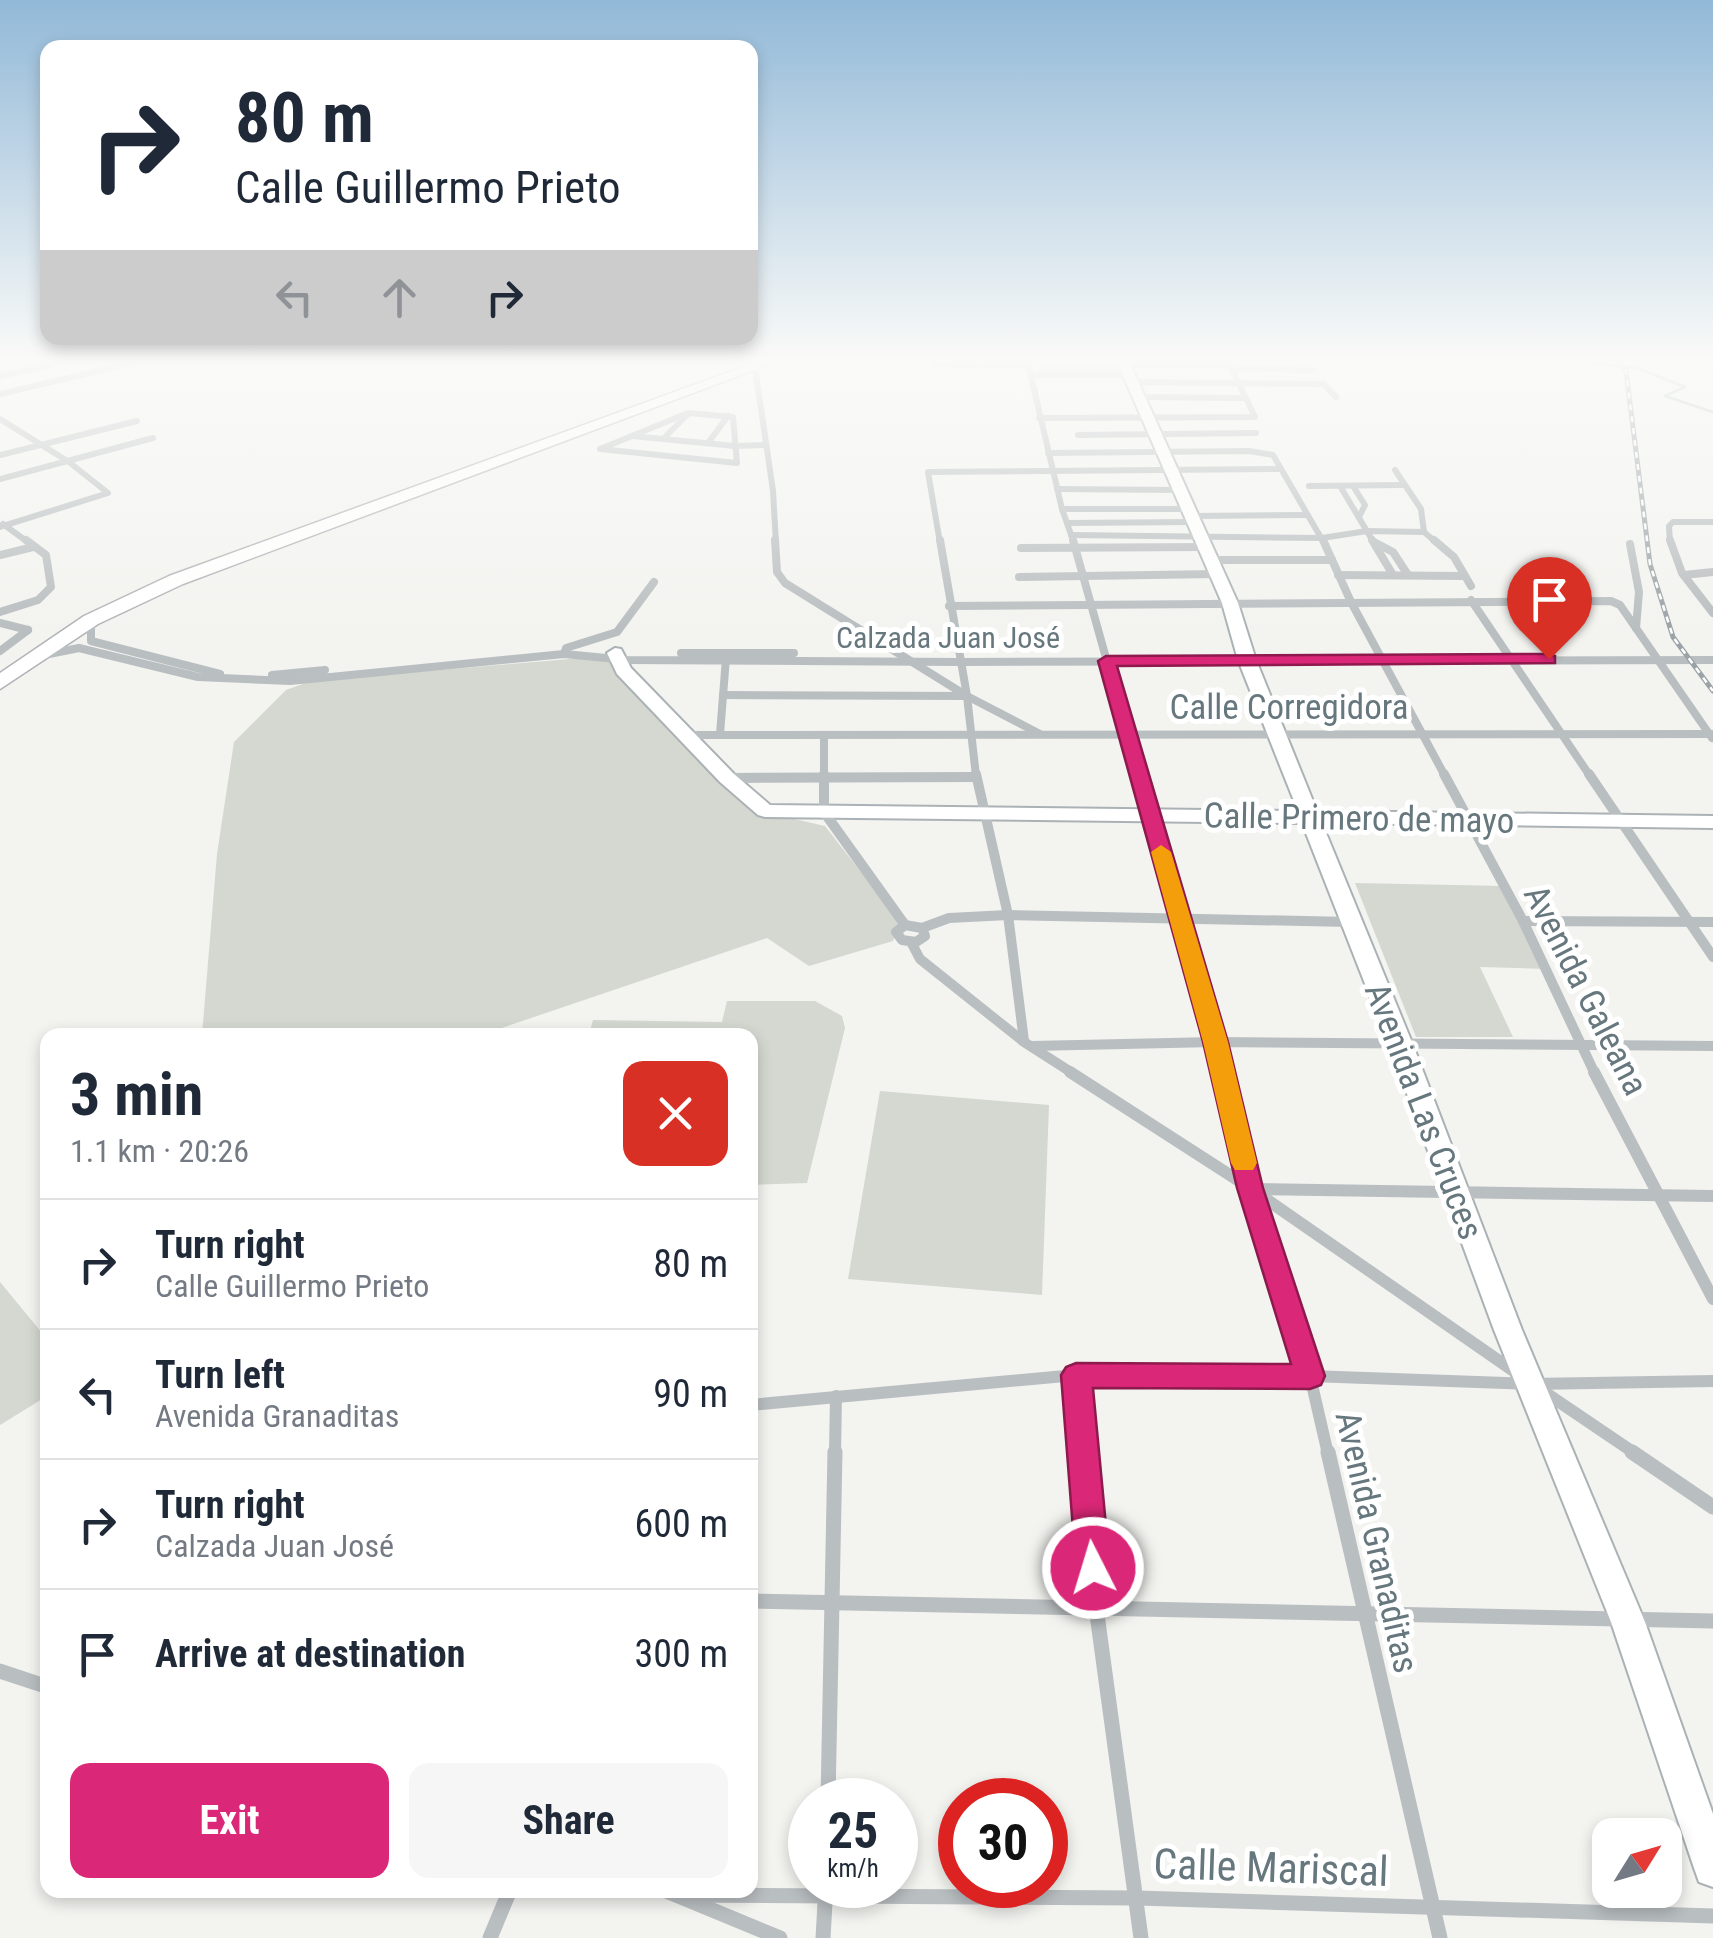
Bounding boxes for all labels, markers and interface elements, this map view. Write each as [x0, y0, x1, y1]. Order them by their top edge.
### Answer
text: 80 m [235, 77, 374, 159]
icon: right [70, 80, 200, 210]
text: Calle Guillermo Prieto [235, 161, 621, 214]
icon: left [267, 270, 322, 325]
icon: ahead [372, 270, 427, 325]
icon: right [477, 270, 532, 325]
pin [1507, 557, 1592, 660]
icon: arrive [1522, 572, 1577, 627]
street label: Calzada Juan José [836, 620, 1060, 655]
street label: Calle Corregidora [1170, 687, 1408, 728]
street label: Calle Primero de mayo [1203, 795, 1515, 842]
street label: Avenida Galeana [1515, 878, 1656, 1102]
street label: Avenida Las Cruces [1356, 977, 1491, 1245]
text: 3 min [70, 1059, 203, 1130]
button: close [623, 1061, 728, 1166]
text: 1.1 km · 20:26 [70, 1132, 249, 1170]
text: Turn right [155, 1223, 305, 1267]
icon: right [70, 1237, 125, 1292]
text: 80 m [653, 1242, 728, 1286]
text: Calle Guillermo Prieto [155, 1267, 429, 1305]
text: Turn left [155, 1353, 285, 1397]
icon: left [70, 1367, 125, 1422]
text: 90 m [653, 1372, 728, 1416]
text: Avenida Granaditas [155, 1397, 399, 1435]
street label: Avenida Granaditas [1326, 1407, 1427, 1677]
text: Turn right [155, 1483, 305, 1527]
icon: right [70, 1497, 125, 1552]
text: 600 m [634, 1502, 728, 1546]
position arrow [1041, 1516, 1145, 1620]
text: Calzada Juan José [155, 1527, 394, 1565]
icon: arrive [70, 1627, 125, 1682]
text: Arrive at destination [155, 1632, 465, 1676]
text: 300 m [634, 1632, 728, 1676]
button: Exit [70, 1763, 389, 1878]
button: Share [409, 1763, 728, 1878]
speed limit sign: 30 [938, 1778, 1068, 1908]
text: 25 [828, 1802, 878, 1860]
north arrow [1592, 1818, 1682, 1908]
map controls [1592, 1818, 1682, 1908]
street label: Calle Mariscal [1153, 1839, 1389, 1896]
text: km/h [827, 1854, 879, 1883]

